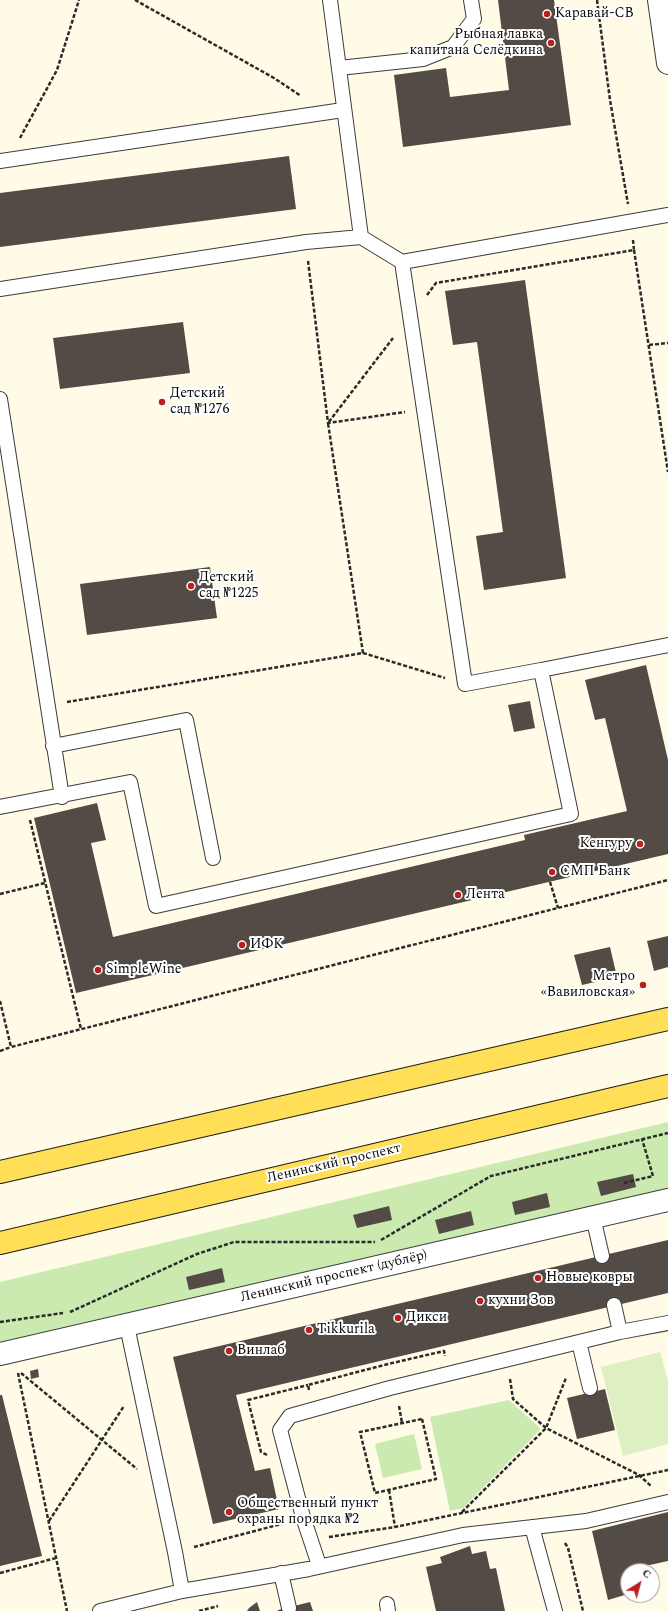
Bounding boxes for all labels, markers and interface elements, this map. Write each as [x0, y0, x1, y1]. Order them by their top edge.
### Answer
place label: Каравай-СВ [555, 6, 634, 22]
marker: Каравай-СВ [542, 9, 552, 19]
place label: Рыбная лавка капитана Селёдкина [409, 27, 543, 60]
marker: Рыбная лавка капитана Селёдкина [546, 38, 556, 48]
place label: Детский сад №1276 [170, 386, 230, 418]
marker: Детский сад №1276 [157, 397, 167, 407]
place label: Детский сад №1225 [199, 570, 259, 602]
marker: Детский сад №1225 [186, 581, 196, 591]
place label: Кенгуру [579, 836, 632, 852]
marker: Кенгуру [635, 839, 645, 849]
place label: СМП Банк [560, 864, 630, 880]
marker: СМП Банк [547, 867, 557, 877]
place label: Лента [466, 887, 505, 903]
marker: Лента [453, 890, 463, 900]
place label: ИФК [250, 937, 283, 953]
marker: ИФК [237, 940, 247, 950]
place label: SimpleWine [106, 962, 182, 978]
marker: SimpleWine [93, 965, 103, 975]
place label: Метро «Вавиловская» [541, 969, 635, 1002]
marker: Метро «Вавиловская» [638, 980, 648, 990]
street label: Ленинский проспект [265, 1140, 403, 1188]
street label: Ленинский проспект (дублёр) [239, 1247, 429, 1307]
place label: Новые ковры [546, 1270, 633, 1286]
marker: Новые ковры [533, 1273, 543, 1283]
place label: кухни Зов [488, 1293, 553, 1309]
marker: кухни Зов [475, 1296, 485, 1306]
place label: Дикси [406, 1310, 447, 1326]
marker: Дикси [393, 1313, 403, 1323]
place label: Tikkurila [317, 1322, 375, 1338]
marker: Tikkurila [304, 1325, 314, 1335]
place label: Винлаб [237, 1343, 285, 1359]
marker: Винлаб [224, 1346, 234, 1356]
place label: Общественный пункт охраны порядка №2 [237, 1496, 378, 1528]
marker: Общественный пункт охраны порядка №2 [224, 1507, 234, 1517]
north arrow [620, 1563, 660, 1603]
text: С [639, 1565, 655, 1583]

